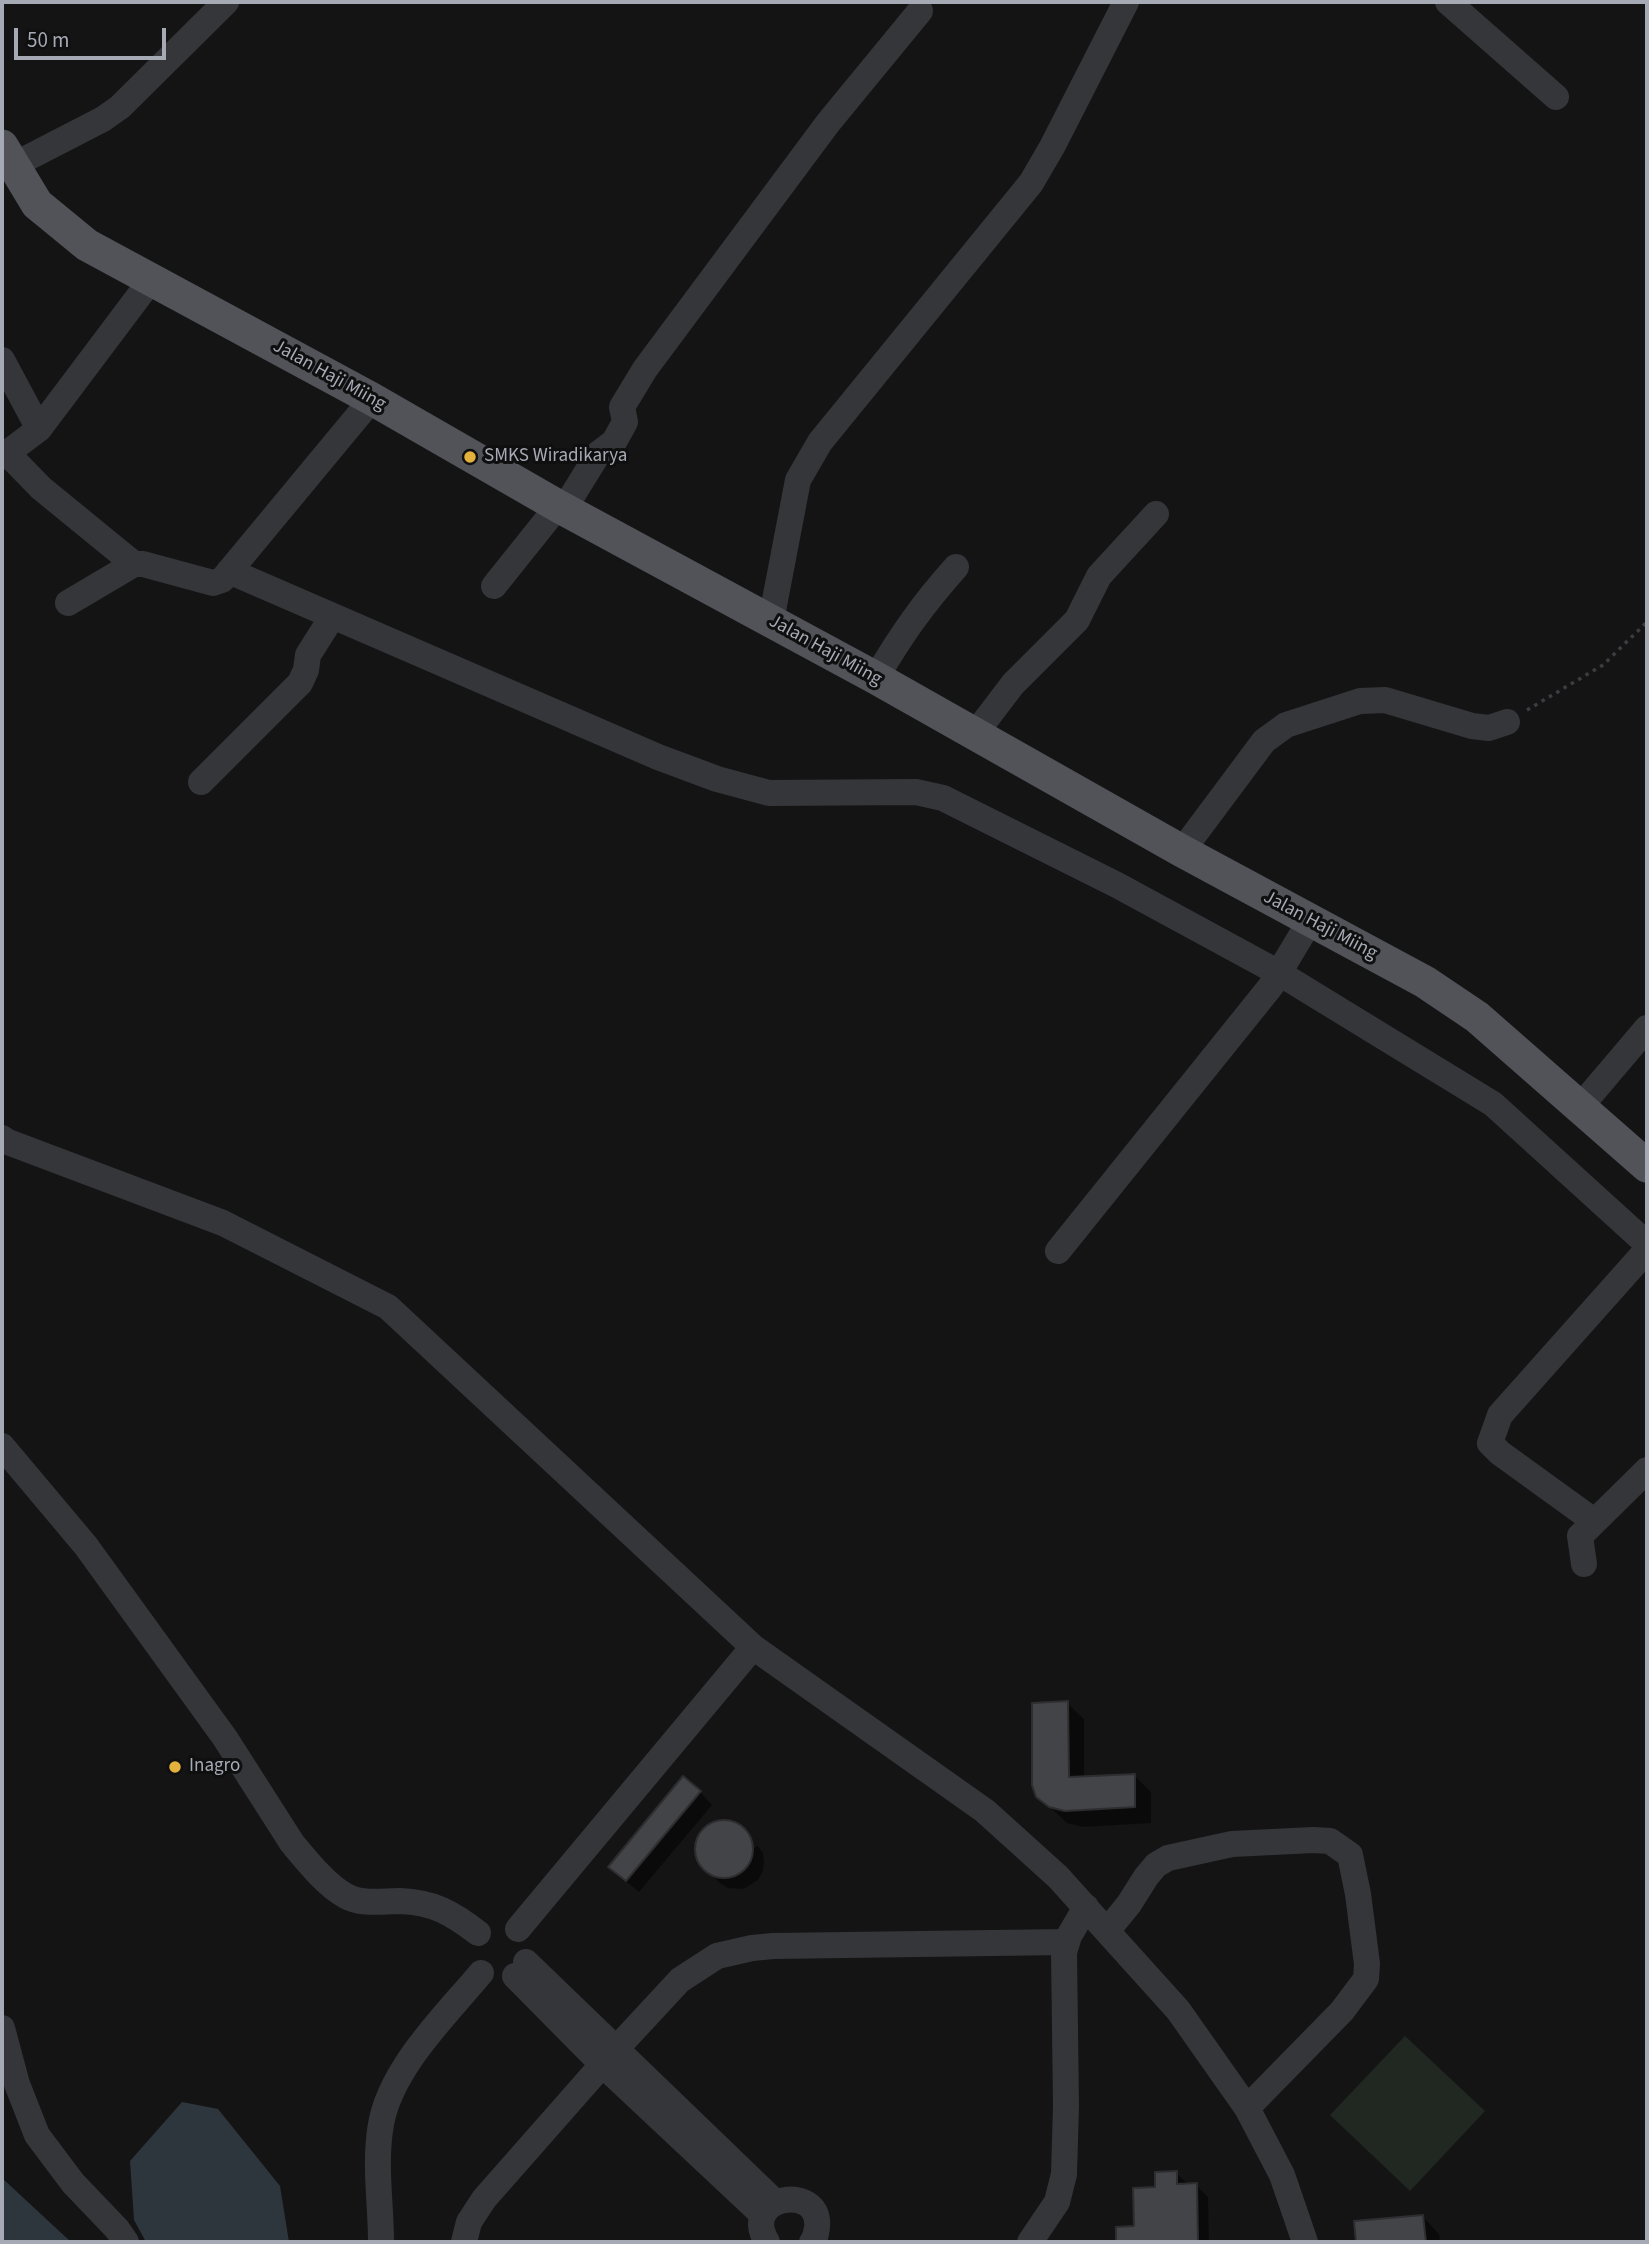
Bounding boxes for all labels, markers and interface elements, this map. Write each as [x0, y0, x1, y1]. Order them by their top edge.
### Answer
scale bar [18, 14, 170, 58]
text: 50 m [27, 25, 69, 55]
street label: Jalan Haji Miing [269, 336, 389, 416]
place label: SMKS Wiradikarya [484, 446, 627, 468]
marker: SMKS Wiradikarya [462, 449, 478, 465]
street label: Jalan Haji Miing [765, 611, 885, 691]
street label: Jalan Haji Miing [1259, 886, 1381, 966]
place label: Inagro [189, 1756, 240, 1778]
marker: Inagro [167, 1759, 183, 1775]

